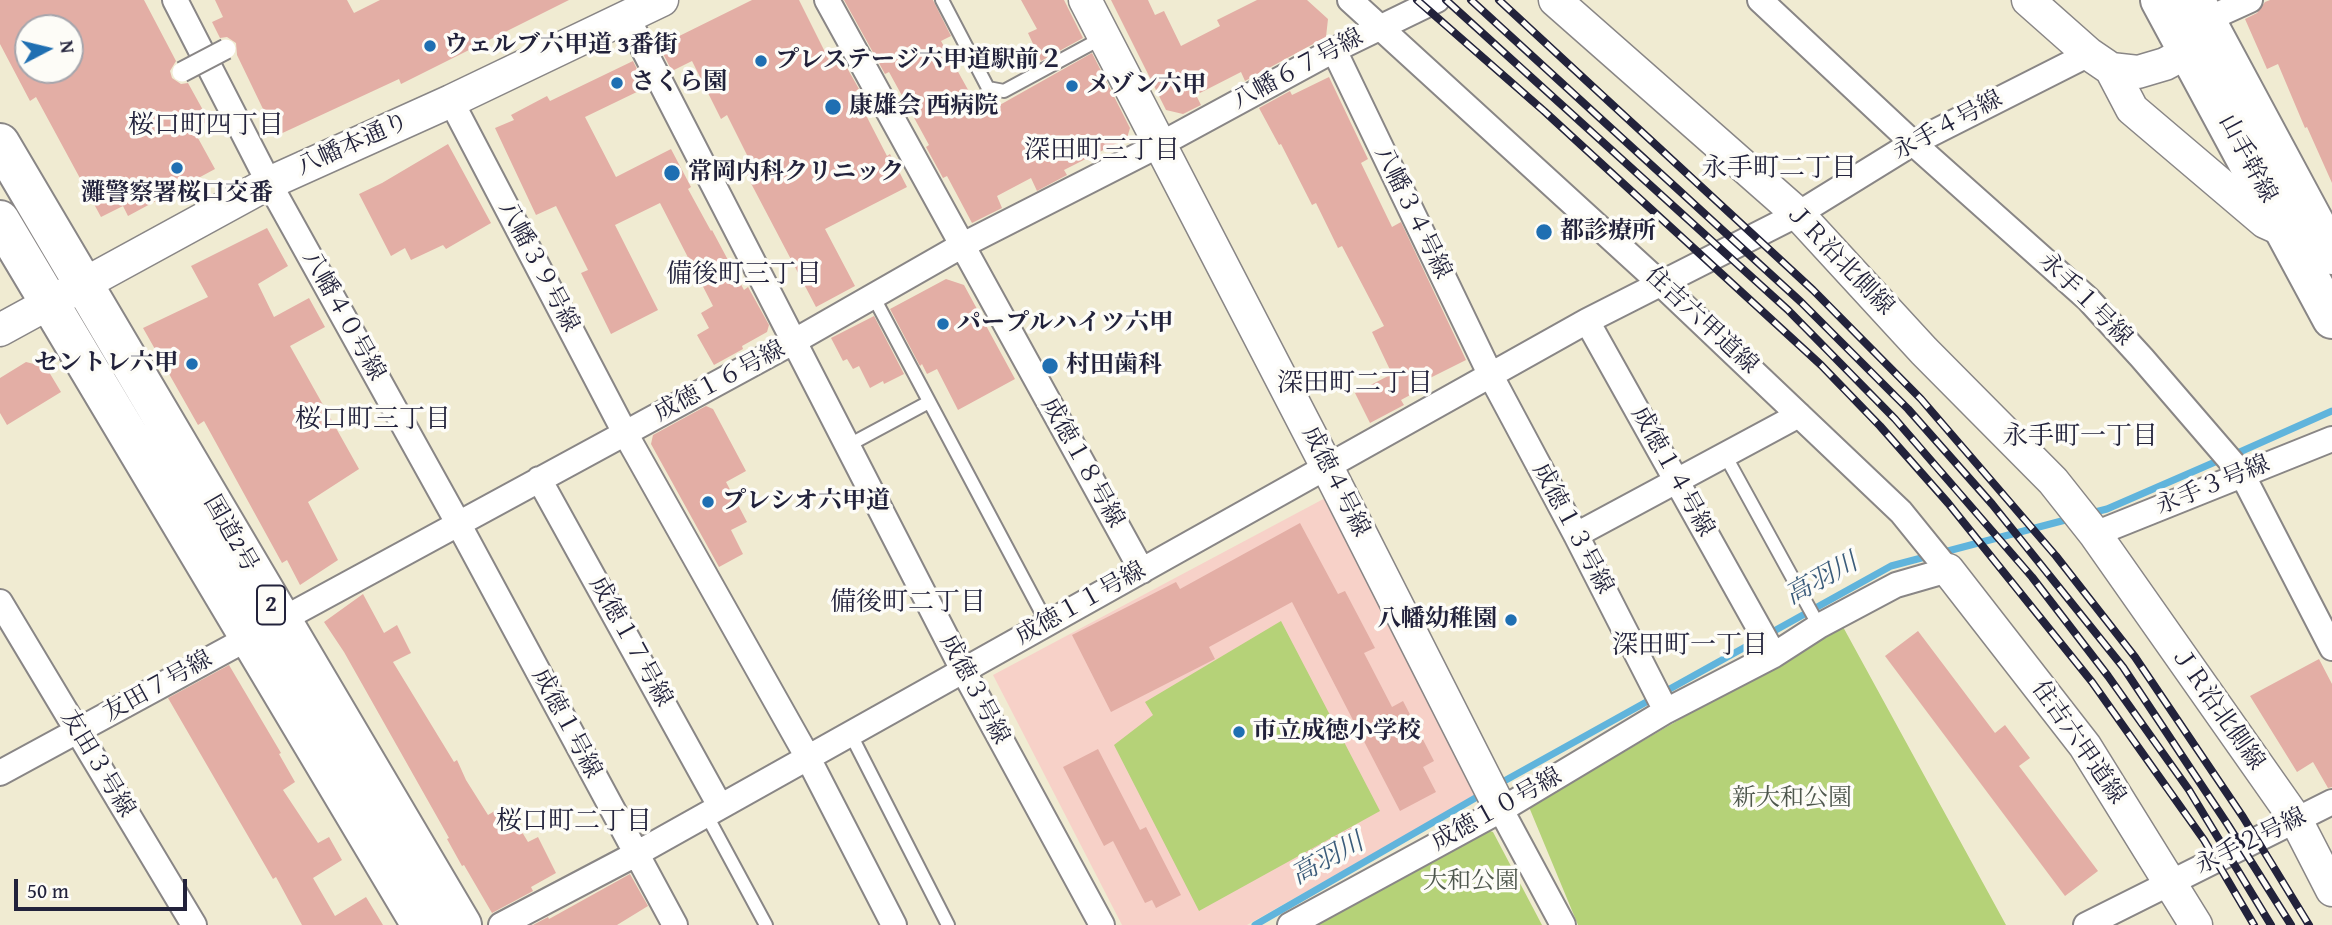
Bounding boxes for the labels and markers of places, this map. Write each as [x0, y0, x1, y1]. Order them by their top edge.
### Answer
place label: ウェルブ六甲道 3番街 [444, 32, 678, 60]
marker: ウェルブ六甲道 3番街 [422, 38, 438, 54]
place label: プレステージ六甲道駅前２ [775, 47, 1063, 75]
marker: プレステージ六甲道駅前２ [753, 53, 769, 69]
place label: さくら園 [631, 69, 727, 97]
place label: メゾン六甲 [1086, 72, 1206, 100]
marker: さくら園 [609, 75, 625, 91]
marker: メゾン六甲 [1064, 78, 1080, 94]
place label: 康雄会 西病院 [849, 93, 998, 121]
marker: 康雄会 西病院 [823, 97, 843, 117]
place label: 常岡内科クリニック [688, 159, 904, 187]
marker: 灘警察署桜口交番 [169, 160, 185, 176]
marker: 常岡内科クリニック [662, 163, 682, 183]
place label: 灘警察署桜口交番 [81, 180, 273, 208]
place label: 都診療所 [1560, 218, 1656, 246]
marker: 都診療所 [1534, 222, 1554, 242]
place label: パープルハイツ六甲 [957, 310, 1173, 338]
marker: パープルハイツ六甲 [935, 316, 951, 332]
place label: セントレ六甲 [34, 350, 178, 378]
place label: 村田歯科 [1066, 352, 1162, 380]
marker: セントレ六甲 [184, 356, 200, 372]
marker: 村田歯科 [1040, 356, 1060, 376]
place label: プレシオ六甲道 [722, 488, 890, 516]
marker: プレシオ六甲道 [700, 494, 716, 510]
place label: 八幡幼稚園 [1377, 606, 1497, 634]
marker: 八幡幼稚園 [1503, 612, 1519, 628]
place label: 市立成徳小学校 [1253, 718, 1421, 746]
marker: 市立成徳小学校 [1231, 724, 1247, 740]

